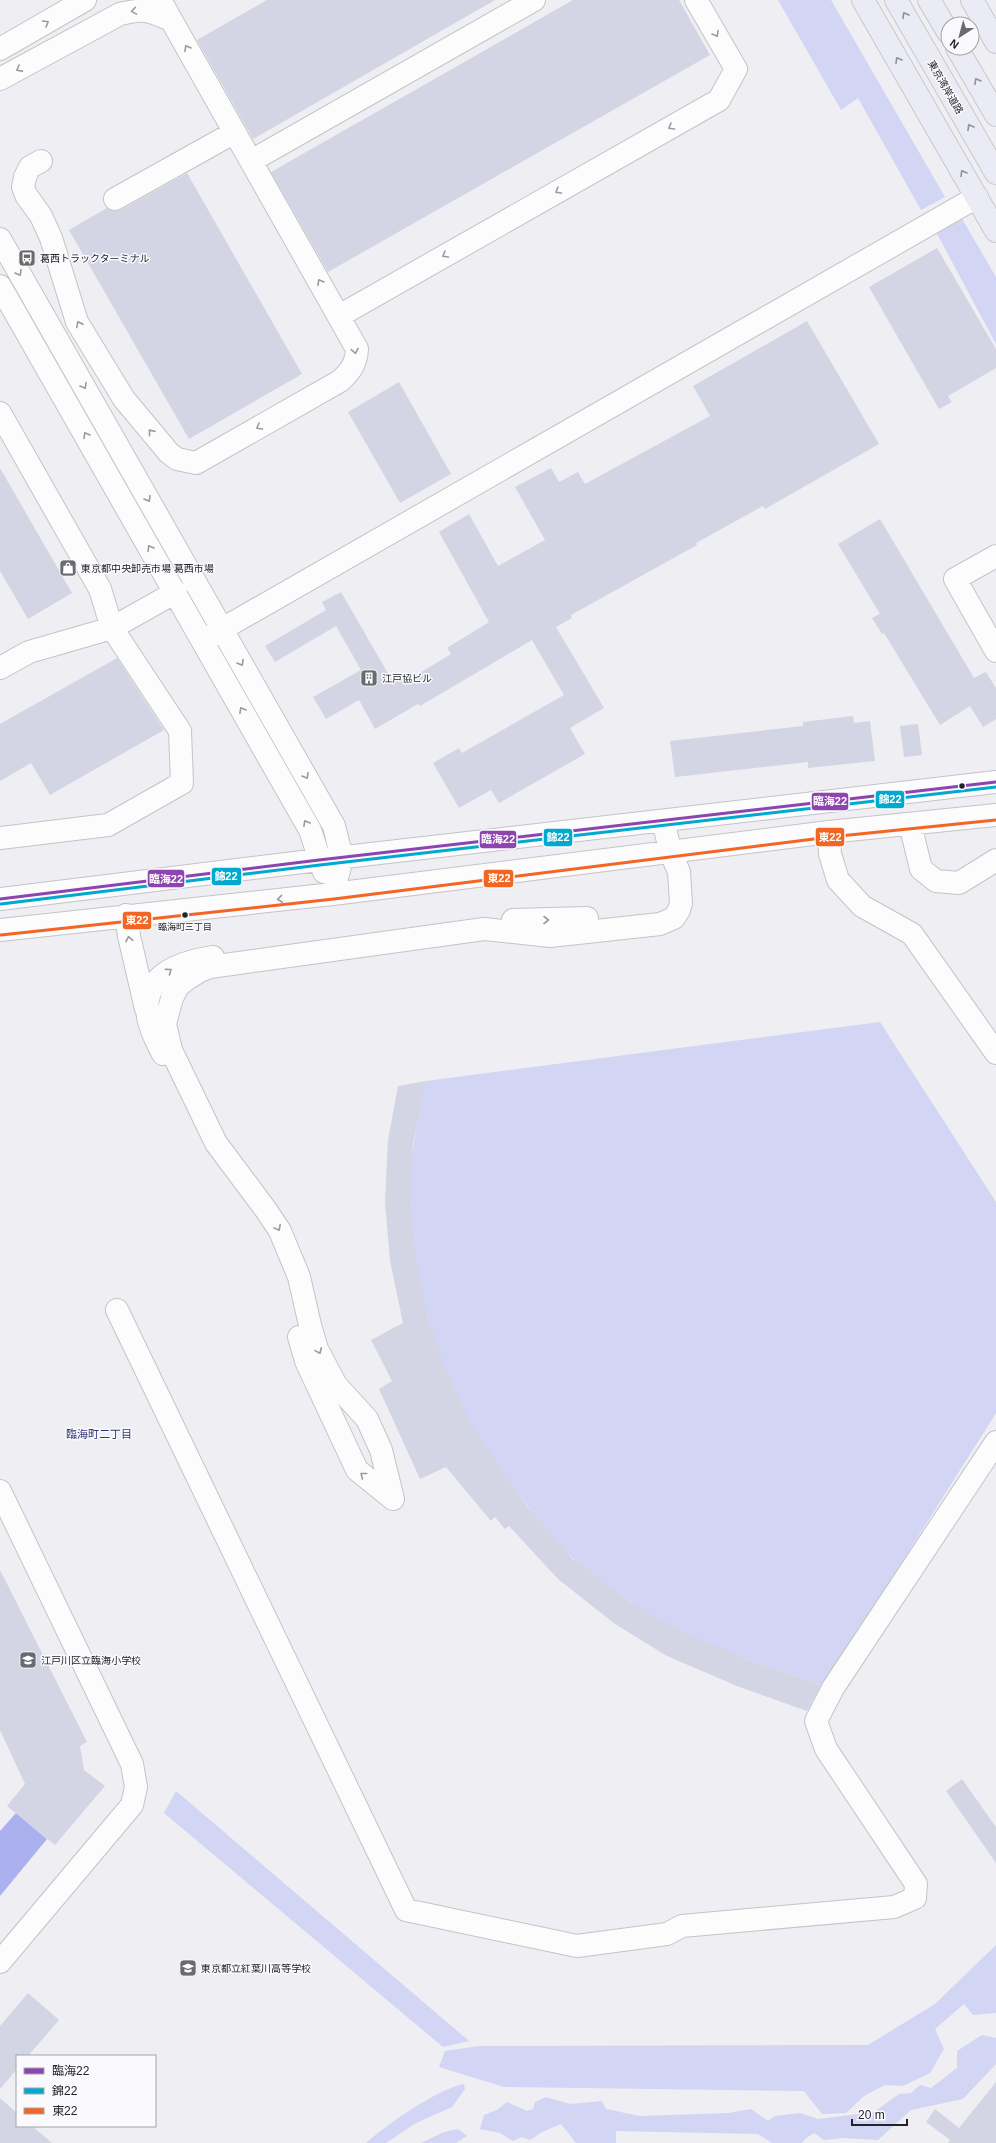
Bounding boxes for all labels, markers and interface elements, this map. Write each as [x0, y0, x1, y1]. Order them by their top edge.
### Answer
one-way arrow [131, 6, 137, 15]
one-way arrow [902, 12, 909, 19]
north arrow [940, 16, 980, 56]
one-way arrow [42, 20, 49, 27]
one-way arrow [711, 30, 718, 37]
text: N [947, 37, 961, 51]
one-way arrow [184, 45, 191, 52]
one-way arrow [895, 57, 902, 64]
street label: 東京湾岸道路 [926, 59, 965, 116]
one-way arrow [16, 64, 23, 72]
one-way arrow [974, 78, 981, 85]
one-way arrow [668, 122, 675, 129]
one-way arrow [967, 124, 974, 131]
one-way arrow [960, 170, 967, 177]
one-way arrow [555, 186, 562, 193]
bus stop icon: 葛西トラックターミナル [17, 248, 37, 268]
one-way arrow [442, 251, 449, 258]
place label: 葛西トラックターミナル [40, 253, 150, 264]
one-way arrow [15, 269, 22, 276]
one-way arrow [317, 279, 324, 286]
one-way arrow [76, 321, 84, 328]
one-way arrow [351, 347, 359, 354]
one-way arrow [79, 382, 86, 389]
one-way arrow [256, 422, 263, 430]
one-way arrow [149, 429, 156, 436]
one-way arrow [83, 432, 90, 439]
one-way arrow [143, 495, 150, 502]
one-way arrow [148, 545, 155, 552]
shop icon: 東京都中央卸売市場 葛西市場 [58, 558, 78, 578]
place label: 東京都中央卸売市場 葛西市場 [81, 563, 214, 574]
one-way arrow [237, 659, 244, 667]
building icon: 江戸協ビル [359, 668, 379, 688]
place label: 江戸協ビル [382, 673, 432, 684]
one-way arrow [240, 707, 247, 714]
one-way arrow [301, 772, 308, 780]
unlabelled marker [957, 781, 967, 791]
line badge: 錦22 [875, 790, 905, 809]
line badge: 臨海22 [811, 792, 849, 811]
text: 錦22 [878, 793, 902, 805]
text: 臨海22 [813, 795, 847, 807]
one-way arrow [303, 820, 310, 827]
line badge: 東22 [815, 827, 845, 847]
line badge: 錦22 [543, 828, 573, 847]
line badge: 臨海22 [479, 830, 517, 849]
text: 錦22 [546, 831, 570, 843]
text: 東22 [818, 831, 842, 843]
text: 臨海22 [481, 833, 515, 845]
line badge: 錦22 [211, 867, 242, 886]
line badge: 臨海22 [147, 869, 185, 888]
line badge: 東22 [483, 869, 514, 888]
text: 錦22 [214, 870, 238, 882]
text: 東22 [487, 872, 511, 884]
text: 臨海22 [149, 873, 183, 885]
one-way arrow [277, 894, 283, 903]
marker: 臨海町三丁目 [180, 910, 190, 920]
line badge: 東22 [122, 911, 152, 930]
text: 東22 [125, 914, 149, 926]
one-way arrow [543, 916, 549, 924]
place label: 臨海町三丁目 [158, 922, 212, 932]
one-way arrow [126, 936, 134, 942]
one-way arrow [165, 968, 172, 976]
one-way arrow [273, 1224, 281, 1231]
one-way arrow [314, 1347, 322, 1354]
district label: 臨海町二丁目 [66, 1428, 132, 1440]
one-way arrow [360, 1472, 367, 1479]
school or university icon: 江戸川区立臨海小学校 [18, 1650, 38, 1670]
place label: 江戸川区立臨海小学校 [41, 1655, 141, 1666]
school or university icon: 東京都立紅葉川高等学校 [178, 1958, 198, 1978]
place label: 東京都立紅葉川高等学校 [201, 1963, 311, 1974]
legend [16, 2055, 156, 2127]
text: 臨海22 [52, 2064, 90, 2078]
text: 錦22 [52, 2084, 78, 2098]
scale bar [852, 2101, 907, 2127]
text: 東22 [52, 2104, 78, 2118]
text: 20 m [858, 2108, 885, 2122]

